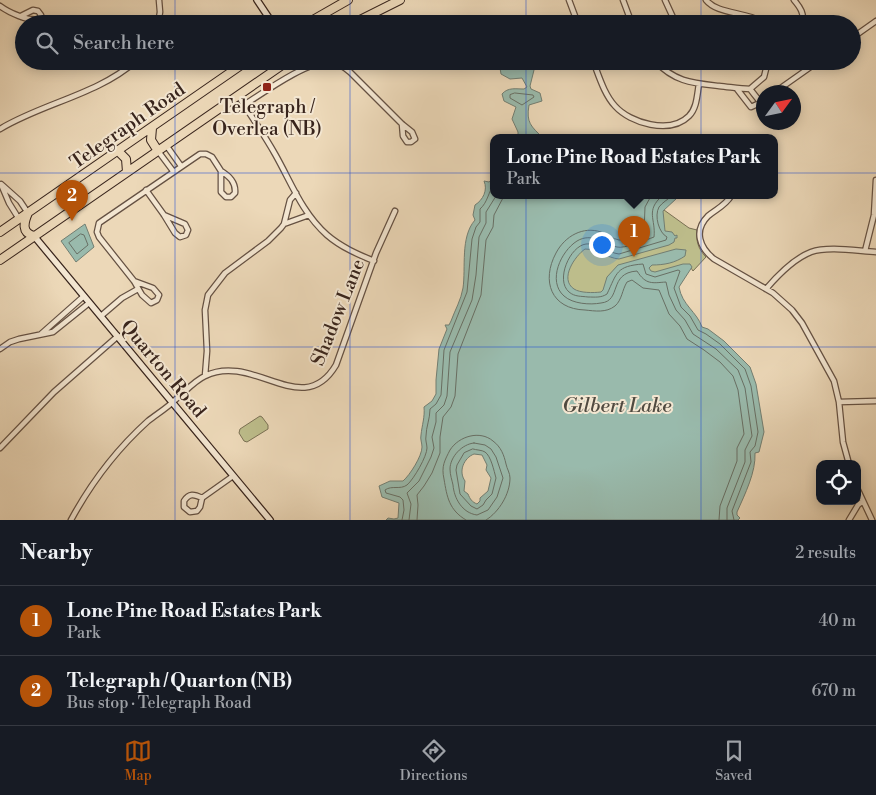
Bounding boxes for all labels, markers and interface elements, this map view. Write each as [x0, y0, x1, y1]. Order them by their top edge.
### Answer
search box [15, 15, 861, 70]
icon: search [33, 29, 61, 57]
text: Search here [73, 31, 174, 55]
street label: Telegraph Road [65, 77, 190, 174]
marker: Telegraph / Overlea (NB) [261, 81, 273, 93]
north arrow [756, 85, 801, 130]
place label: Telegraph / Overlea (NB) [212, 95, 322, 141]
popup [490, 134, 778, 199]
text: Lone Pine Road Estates Park [507, 145, 761, 169]
text: Park [507, 169, 540, 189]
pin: 2 [56, 180, 88, 221]
pin: 1 [618, 216, 650, 257]
your location [589, 232, 615, 258]
street label: Shadow Lane [306, 255, 370, 369]
street label: Quarton Road [115, 315, 211, 423]
water label: Gilbert Lake [562, 394, 672, 419]
map controls [816, 460, 861, 505]
button: locate [816, 460, 861, 505]
text: Nearby [20, 540, 93, 566]
text: 2 results [795, 543, 856, 563]
text: Lone Pine Road Estates Park [67, 599, 322, 623]
text: 1 [32, 611, 40, 631]
text: 40 m [819, 611, 856, 631]
text: Park [67, 623, 100, 643]
text: Telegraph / Quarton (NB) [67, 669, 292, 693]
text: 2 [31, 681, 41, 701]
text: 670 m [812, 681, 856, 701]
text: Bus stop · Telegraph Road [67, 693, 251, 713]
tab: Map [124, 737, 152, 785]
tab: Directions [400, 737, 467, 785]
tab: Saved [715, 737, 752, 785]

